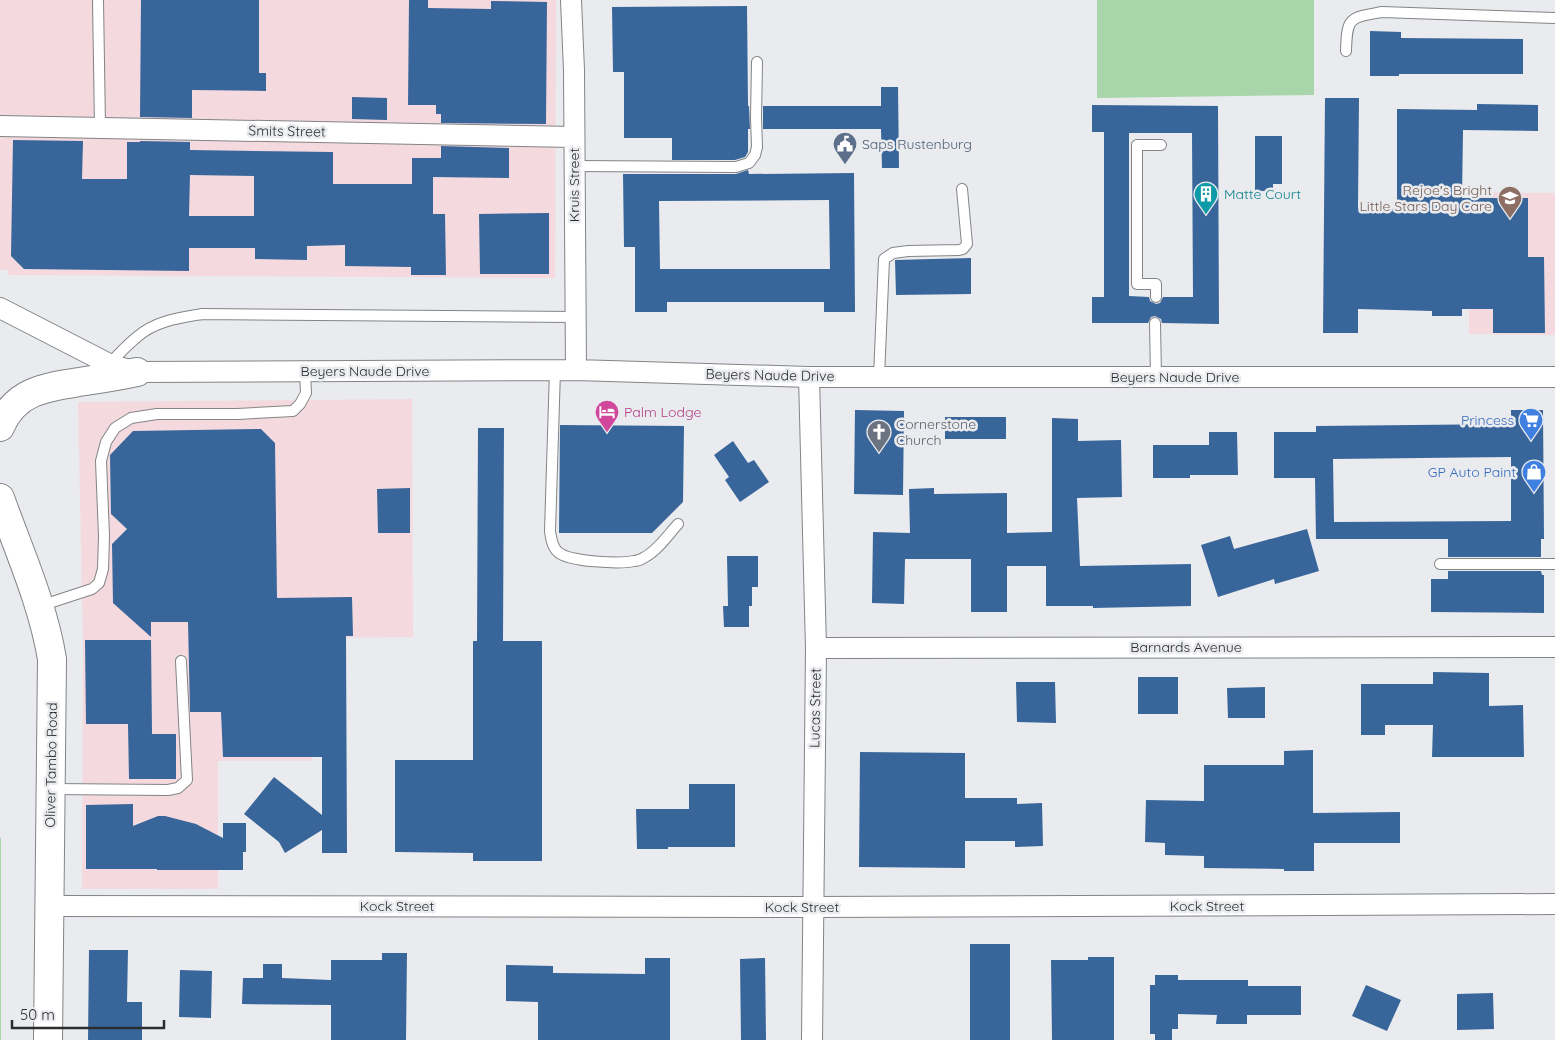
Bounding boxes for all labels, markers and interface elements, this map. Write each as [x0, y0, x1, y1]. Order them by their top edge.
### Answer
street label: Smits Street [248, 121, 326, 141]
public building icon: Saps Rustenburg [832, 131, 858, 165]
place label: Saps Rustenburg [862, 135, 972, 153]
street label: Kruis Street [565, 148, 583, 222]
building icon: Matte Court [1193, 181, 1219, 215]
place label: Rejoe's Bright Little Stars Day Care [1359, 181, 1492, 215]
place label: Matte Court [1224, 185, 1301, 203]
school or university icon: Rejoe's Bright Little Stars Day Care [1497, 185, 1523, 219]
street label: Beyers Naude Drive [301, 362, 430, 380]
street label: Beyers Naude Drive [705, 365, 835, 385]
street label: Beyers Naude Drive [1111, 368, 1240, 386]
hotel icon: Palm Lodge [594, 399, 620, 433]
place label: Palm Lodge [624, 403, 701, 421]
supermarket icon: Princess [1518, 407, 1544, 441]
place label: Princess [1461, 411, 1514, 429]
place label: Cornerstone Church [896, 415, 976, 449]
church icon: Cornerstone Church [866, 419, 892, 453]
shop icon: GP Auto Paint [1521, 459, 1547, 493]
place label: GP Auto Paint [1428, 463, 1516, 481]
street label: Barnards Avenue [1130, 638, 1242, 656]
street label: Lucas Street [805, 668, 825, 748]
street label: Oliver Tambo Road [41, 702, 61, 828]
street label: Kock Street [360, 897, 434, 915]
street label: Kock Street [1170, 897, 1244, 915]
street label: Kock Street [765, 898, 839, 916]
scale bar [12, 998, 165, 1030]
text: 50 m [20, 1005, 55, 1024]

